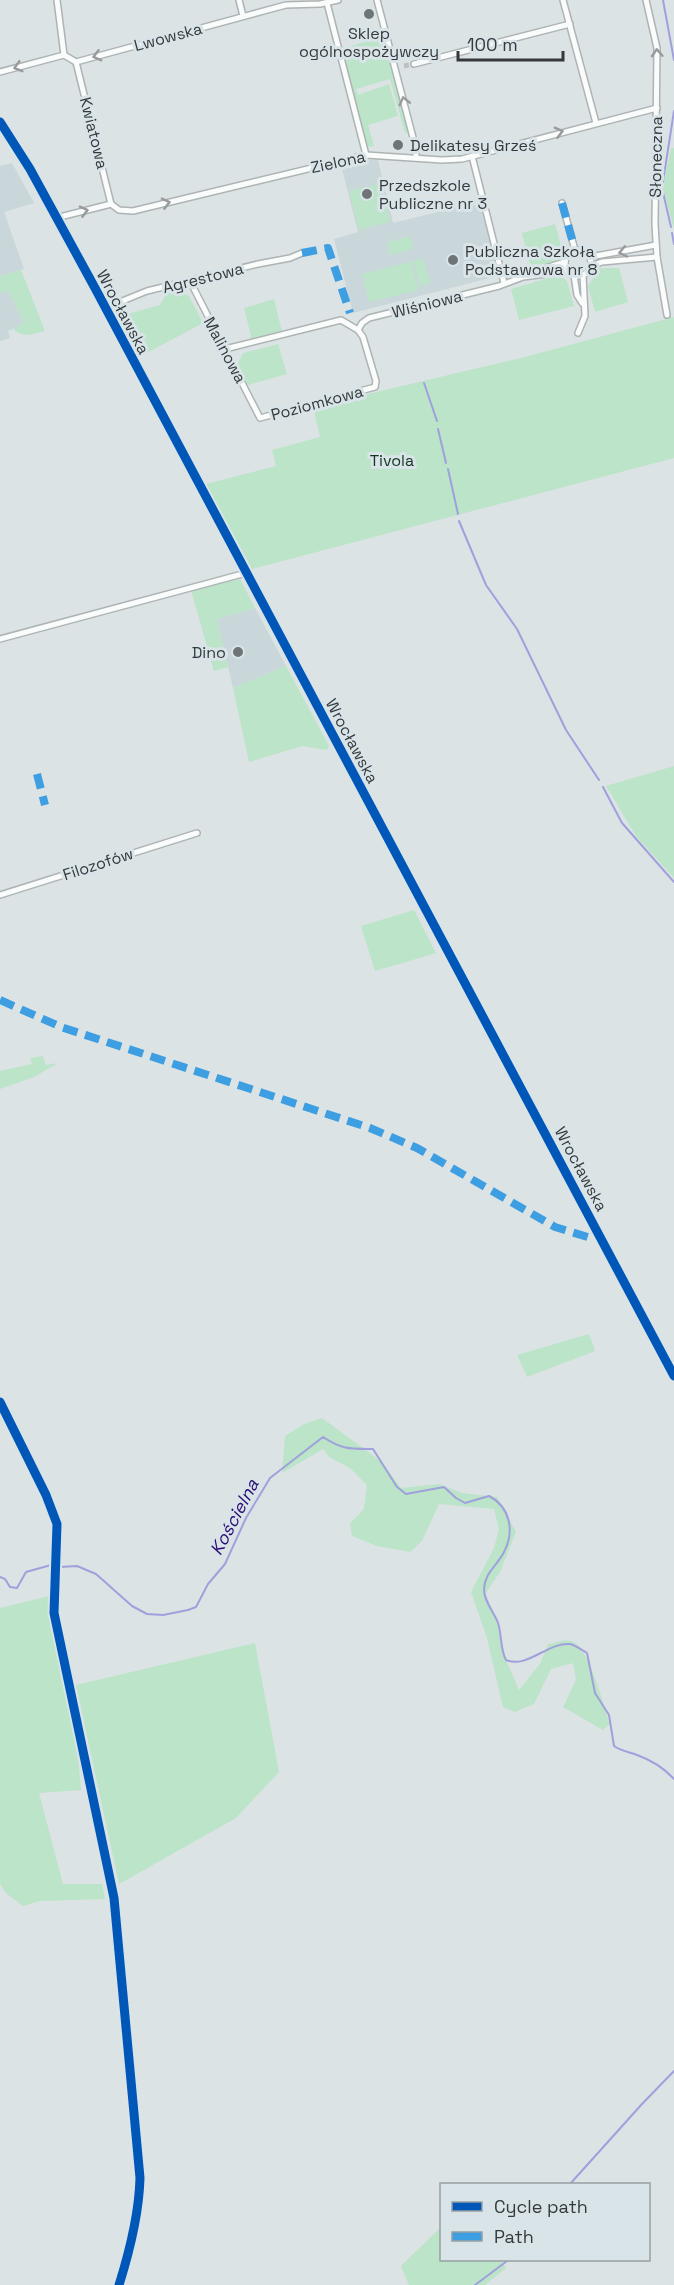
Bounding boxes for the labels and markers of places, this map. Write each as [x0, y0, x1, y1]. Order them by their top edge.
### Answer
marker: Sklep ogólnospożywczy [362, 7, 376, 21]
place label: Sklep ogólnospożywczy [299, 23, 439, 62]
place label: Delikatesy Grześ [410, 135, 536, 156]
marker: Delikatesy Grześ [391, 138, 405, 152]
place label: Przedszkole Publiczne nr 3 [379, 175, 487, 214]
marker: Przedszkole Publiczne nr 3 [360, 187, 374, 201]
place label: Publiczna Szkoła Podstawowa nr 8 [465, 241, 597, 280]
marker: Publiczna Szkoła Podstawowa nr 8 [446, 253, 460, 267]
place label: Dino [192, 642, 226, 663]
marker: Dino [231, 645, 245, 659]

